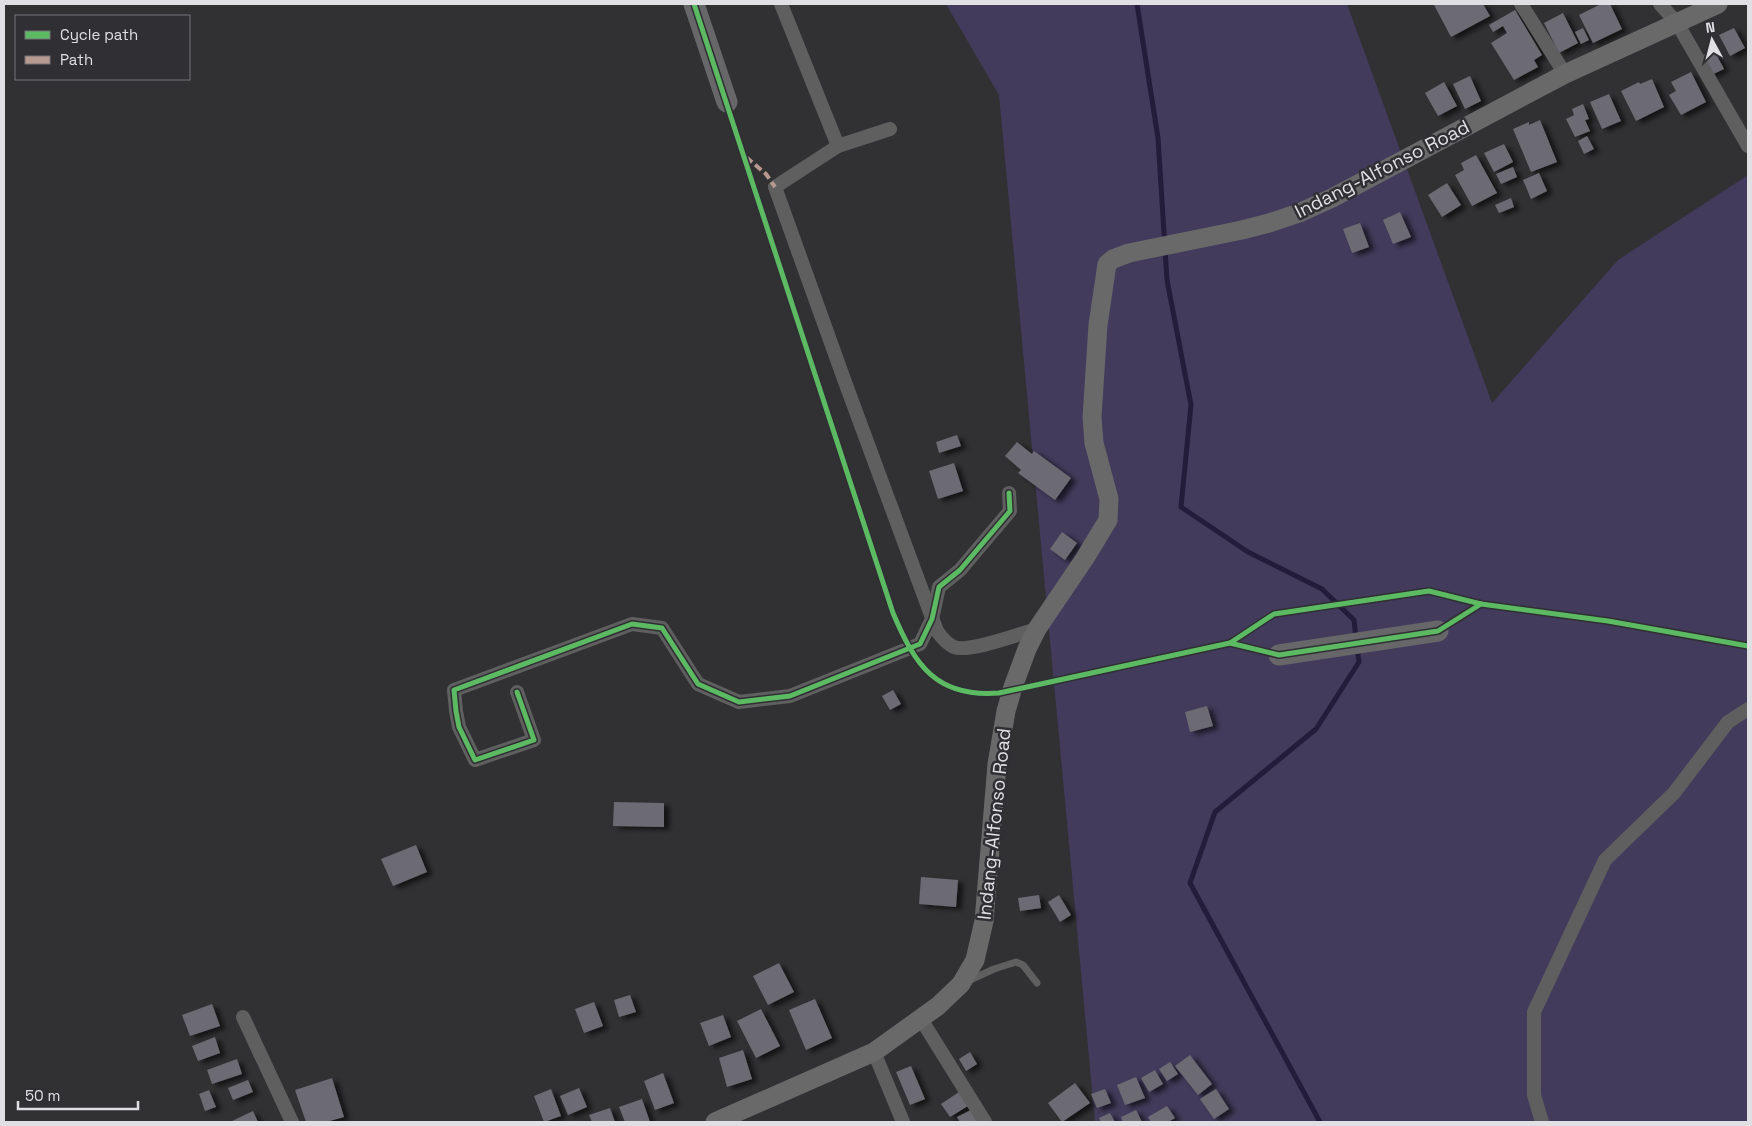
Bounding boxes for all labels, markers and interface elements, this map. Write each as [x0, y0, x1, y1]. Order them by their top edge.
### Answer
legend [15, 15, 190, 80]
north arrow [1687, 15, 1737, 65]
text: N [1705, 18, 1716, 37]
text: Cycle path [60, 25, 138, 44]
text: Path [60, 50, 93, 69]
street label: Indang-Alfonso Road [1290, 114, 1474, 224]
street label: Indang-Alfonso Road [971, 727, 1017, 921]
scale bar [18, 1078, 138, 1110]
text: 50 m [25, 1086, 60, 1105]

